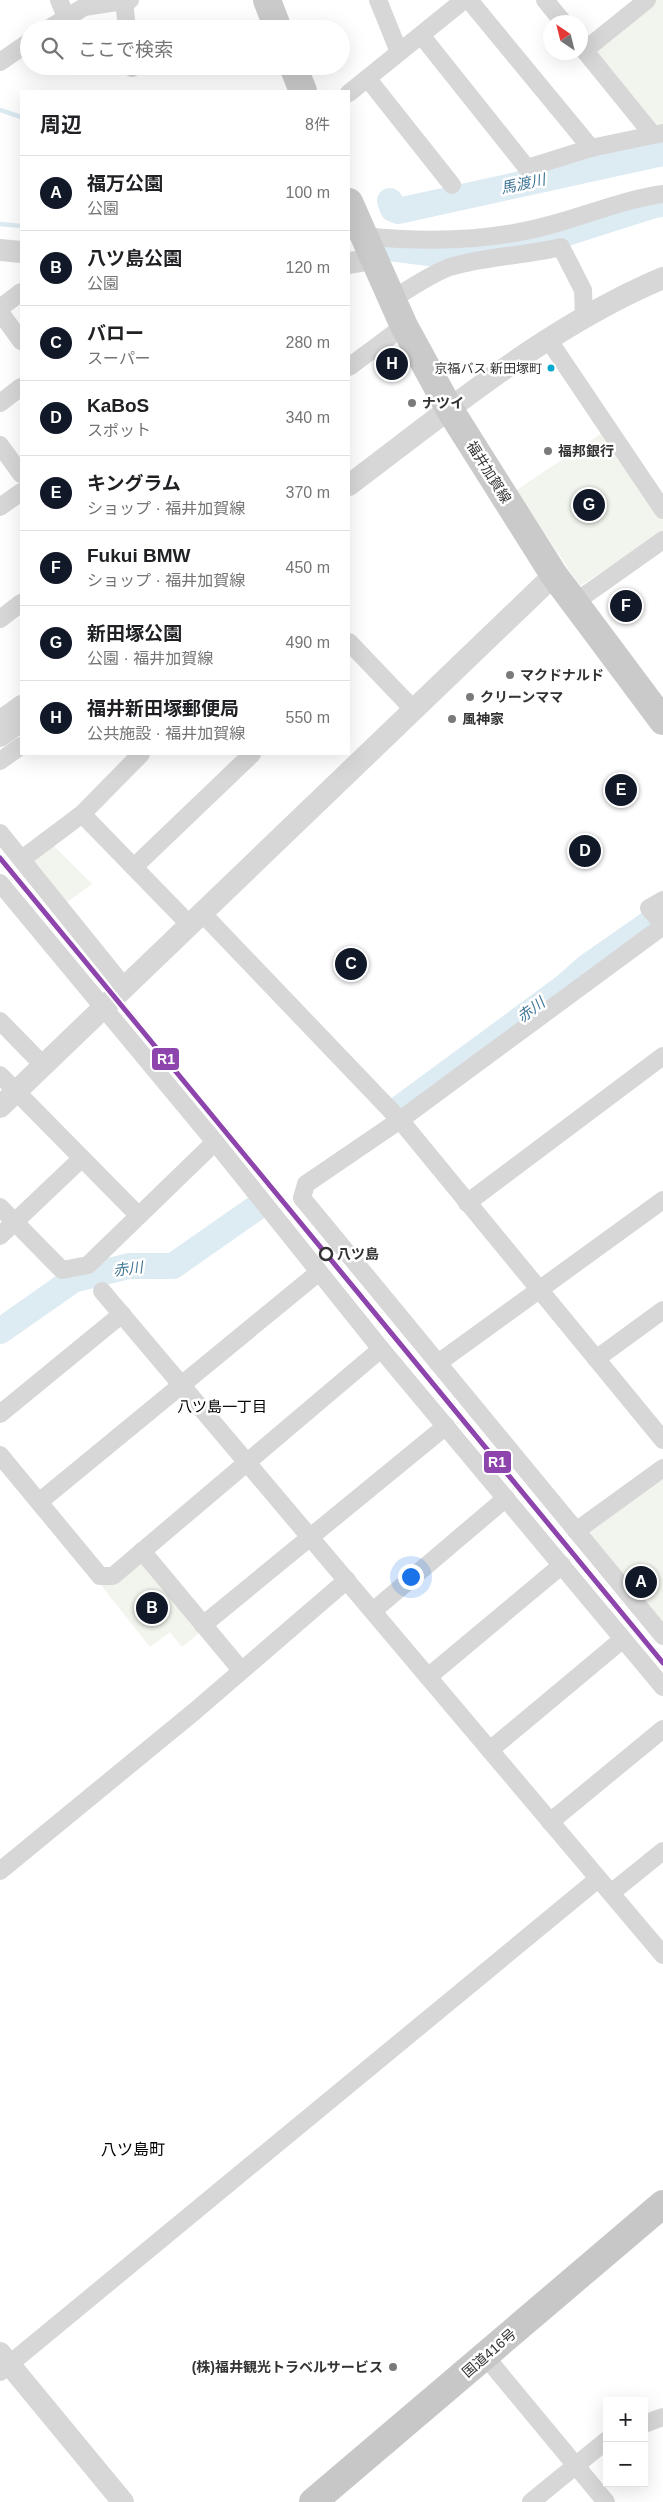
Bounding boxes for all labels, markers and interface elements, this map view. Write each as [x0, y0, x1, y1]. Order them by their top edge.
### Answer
north arrow [543, 15, 588, 60]
search box [20, 20, 350, 75]
icon: search [38, 34, 66, 62]
text: ここで検索 [78, 39, 173, 60]
text: 周辺 [40, 113, 82, 136]
text: 8件 [305, 116, 330, 133]
water label: 馬渡川 [499, 170, 549, 197]
text: 福万公園 [87, 173, 163, 194]
text: A [50, 184, 62, 201]
text: 100 m [286, 184, 330, 201]
text: 公園 [87, 200, 119, 217]
text: 八ツ島公園 [87, 248, 182, 269]
text: B [50, 259, 62, 276]
text: 120 m [286, 259, 330, 276]
text: 公園 [87, 275, 119, 292]
text: バロー [87, 323, 144, 344]
text: C [50, 334, 62, 351]
text: 280 m [286, 334, 330, 351]
pin: H [376, 345, 408, 383]
text: スーパー [87, 350, 151, 367]
place label: 京福バス 新田塚町 [434, 361, 542, 376]
marker: 京福バス 新田塚町 [546, 363, 556, 373]
text: KaBoS [87, 395, 149, 416]
place label: ナツイ [422, 395, 464, 411]
marker: ナツイ [406, 397, 418, 409]
text: D [50, 409, 62, 426]
text: 340 m [286, 409, 330, 426]
text: スポット [87, 422, 151, 439]
street label: 福井加賀線 [464, 438, 514, 506]
place label: 福邦銀行 [558, 443, 614, 459]
marker: 福邦銀行 [542, 445, 554, 457]
text: キングラム [87, 473, 181, 494]
text: E [51, 484, 61, 501]
text: 370 m [286, 484, 330, 501]
pin: G [573, 486, 605, 524]
text: ショップ · 福井加賀線 [87, 500, 245, 517]
text: Fukui BMW [87, 545, 190, 566]
text: F [51, 559, 61, 576]
text: 450 m [286, 559, 330, 576]
text: ショップ · 福井加賀線 [87, 572, 245, 589]
pin: F [610, 587, 642, 625]
text: 新田塚公園 [87, 623, 182, 644]
text: G [50, 634, 62, 651]
text: 490 m [286, 634, 330, 651]
text: 公園 · 福井加賀線 [87, 650, 213, 667]
place label: マクドナルド [520, 667, 604, 683]
marker: マクドナルド [504, 669, 516, 681]
place label: クリーンママ [480, 689, 563, 705]
marker: クリーンママ [464, 691, 476, 703]
text: 福井新田塚郵便局 [87, 698, 239, 719]
text: H [50, 709, 62, 726]
text: 550 m [286, 709, 330, 726]
place label: 風神家 [462, 711, 504, 727]
marker: 風神家 [446, 713, 458, 725]
text: 公共施設 · 福井加賀線 [87, 725, 245, 742]
pin: E [605, 771, 637, 809]
pin: D [569, 832, 601, 870]
pin: C [335, 945, 367, 983]
water label: 赤川 [514, 993, 549, 1025]
line badge: R1 [151, 1047, 180, 1071]
text: R1 [157, 1051, 175, 1067]
place label: 八ツ島 [337, 1246, 379, 1262]
marker: 八ツ島 [319, 1247, 333, 1261]
water label: 赤川 [112, 1258, 146, 1279]
district label: 八ツ島一丁目 [177, 1398, 267, 1415]
line badge: R1 [483, 1450, 512, 1474]
text: R1 [488, 1454, 506, 1470]
pin: A [625, 1563, 657, 1601]
your location [398, 1564, 424, 1590]
pin: B [136, 1589, 168, 1627]
district label: 八ツ島町 [101, 2141, 165, 2158]
street label: 国道416号 [459, 2326, 519, 2380]
place label: (株)福井観光トラベルサービス [192, 2359, 383, 2375]
marker: (株)福井観光トラベルサービス [387, 2361, 399, 2373]
map controls [603, 2397, 648, 2487]
button: + [603, 2397, 648, 2442]
button: − [603, 2442, 648, 2487]

